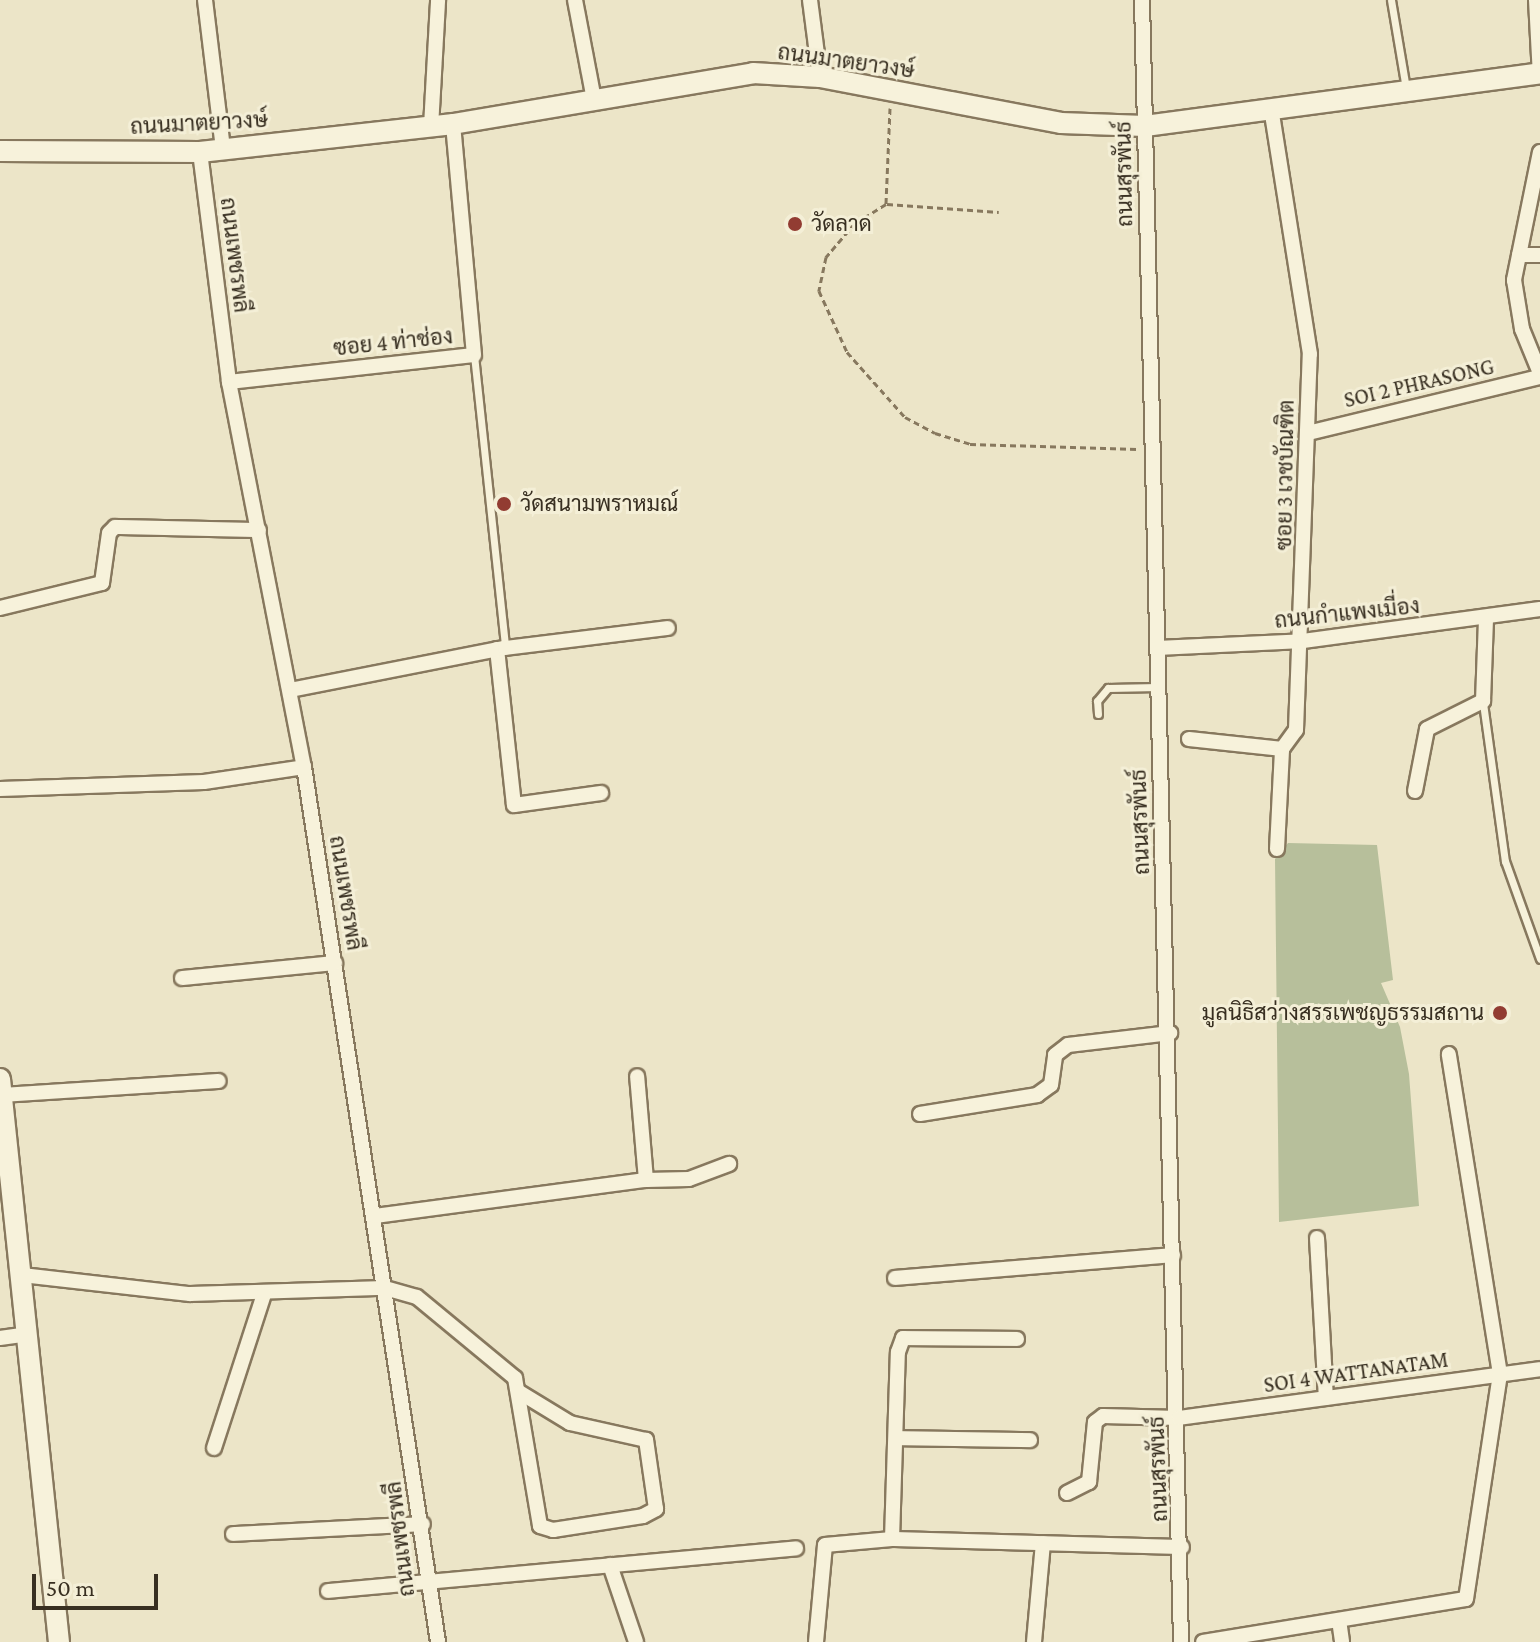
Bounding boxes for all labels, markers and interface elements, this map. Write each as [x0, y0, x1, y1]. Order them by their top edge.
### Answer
street label: ถนนมาตยาวงษ์ [776, 38, 916, 84]
street label: ถนนมาตยาวงษ์ [130, 106, 268, 140]
street label: ถนนสุรพันธ์ [1110, 121, 1138, 227]
street label: ถนนเพชรพลี [215, 196, 255, 314]
place label: วัดลาด [811, 211, 872, 237]
marker: วัดลาด [786, 215, 804, 233]
street label: ซอย 4 ท่าช่อง [332, 323, 454, 361]
street label: SOI 2 PHRASONG [1341, 353, 1497, 413]
street label: ซอย 3 เวชบัณฑิต [1270, 400, 1300, 550]
place label: วัดสนามพราหมณ์ [520, 491, 678, 517]
marker: วัดสนามพราหมณ์ [495, 495, 513, 513]
street label: ถนนกำแพงเมี่อง [1273, 592, 1421, 634]
street label: ถนนสุรพันธ์ [1125, 769, 1155, 875]
street label: ถนนเพชรพลี [324, 834, 368, 952]
place label: มูลนิธิสว่างสรรเพชญธรรมสถาน [1202, 1000, 1484, 1026]
marker: มูลนิธิสว่างสรรเพชญธรรมสถาน [1491, 1004, 1509, 1022]
street label: SOI 4 WATTANATAM [1262, 1346, 1450, 1398]
street label: ถนนสุรพันธ์ [1143, 1416, 1173, 1522]
street label: ถนนเพชรพลี [380, 1480, 420, 1598]
scale bar [36, 1558, 162, 1608]
text: 50 m [46, 1574, 95, 1601]

